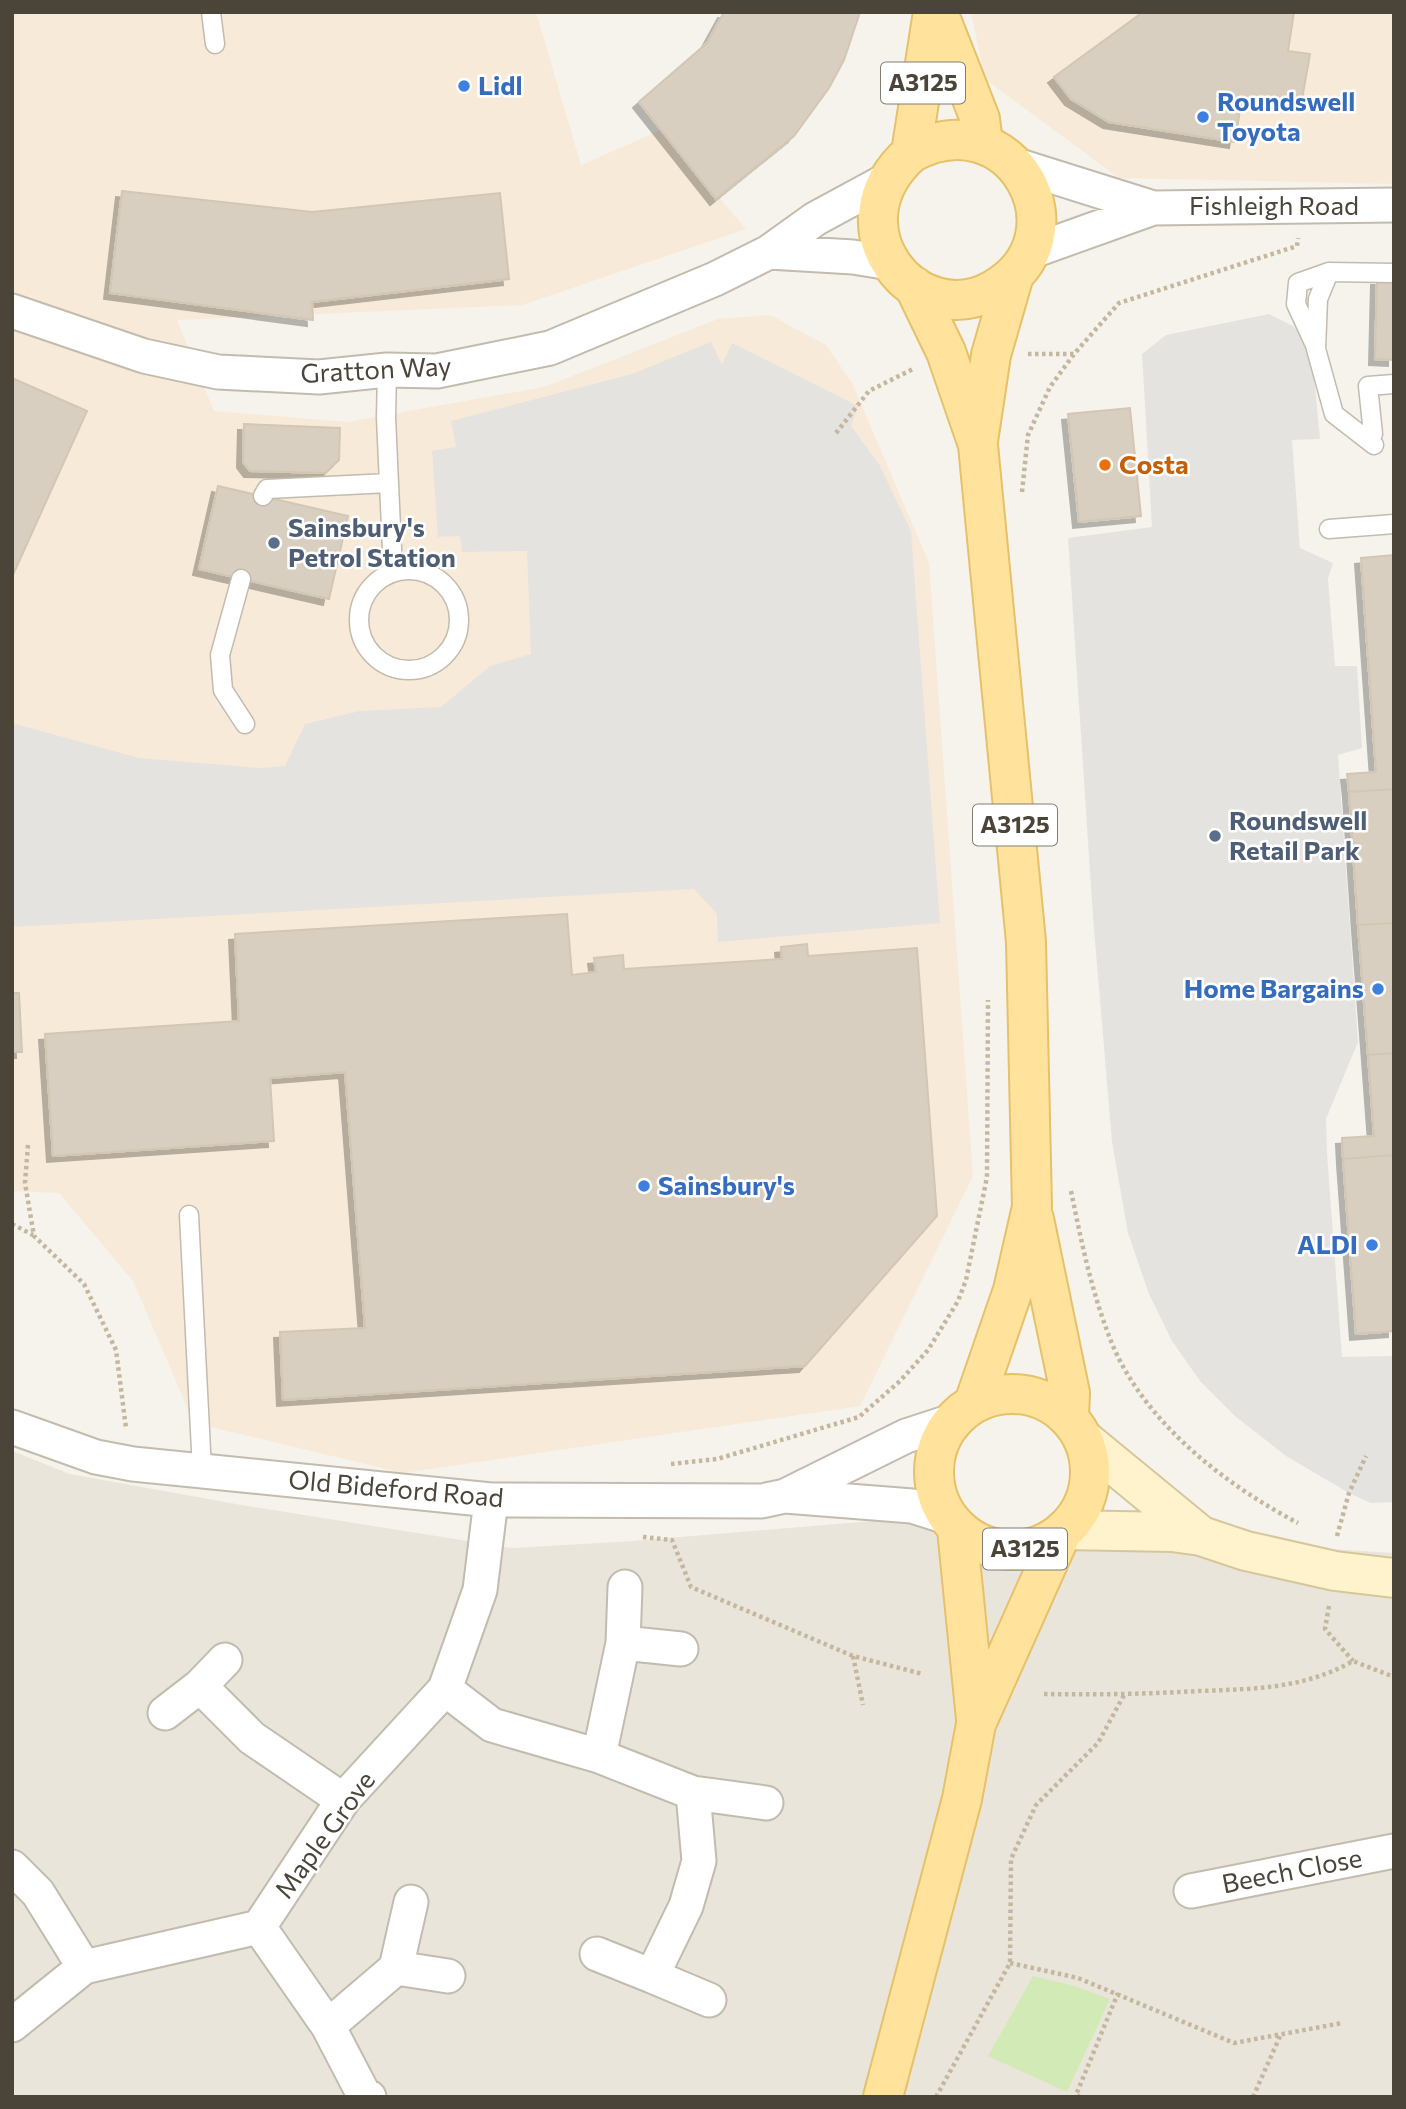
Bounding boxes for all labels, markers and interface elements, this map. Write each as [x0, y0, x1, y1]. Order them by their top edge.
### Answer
road number: A3125 [881, 62, 965, 104]
place label: Lidl [478, 69, 523, 100]
marker: Lidl [456, 78, 472, 94]
place label: Roundswell Toyota [1217, 85, 1355, 146]
marker: Roundswell Toyota [1195, 109, 1211, 125]
street label: Fishleigh Road [1189, 189, 1359, 220]
street label: Gratton Way [300, 349, 452, 388]
place label: Costa [1119, 448, 1189, 479]
marker: Costa [1097, 457, 1113, 473]
place label: Sainsbury's Petrol Station [288, 511, 456, 572]
marker: Sainsbury's Petrol Station [266, 535, 282, 551]
road number: A3125 [973, 804, 1057, 846]
place label: Roundswell Retail Park [1229, 804, 1367, 865]
marker: Roundswell Retail Park [1207, 828, 1223, 844]
place label: Home Bargains [1184, 972, 1364, 1003]
marker: Home Bargains [1370, 981, 1386, 997]
place label: Sainsbury's [658, 1169, 795, 1200]
marker: Sainsbury's [636, 1178, 652, 1194]
place label: ALDI [1297, 1228, 1358, 1259]
marker: ALDI [1364, 1237, 1380, 1253]
street label: Old Bideford Road [287, 1463, 505, 1512]
road number: A3125 [983, 1528, 1067, 1569]
street label: Maple Grove [267, 1765, 380, 1904]
street label: Beech Close [1219, 1841, 1364, 1898]

